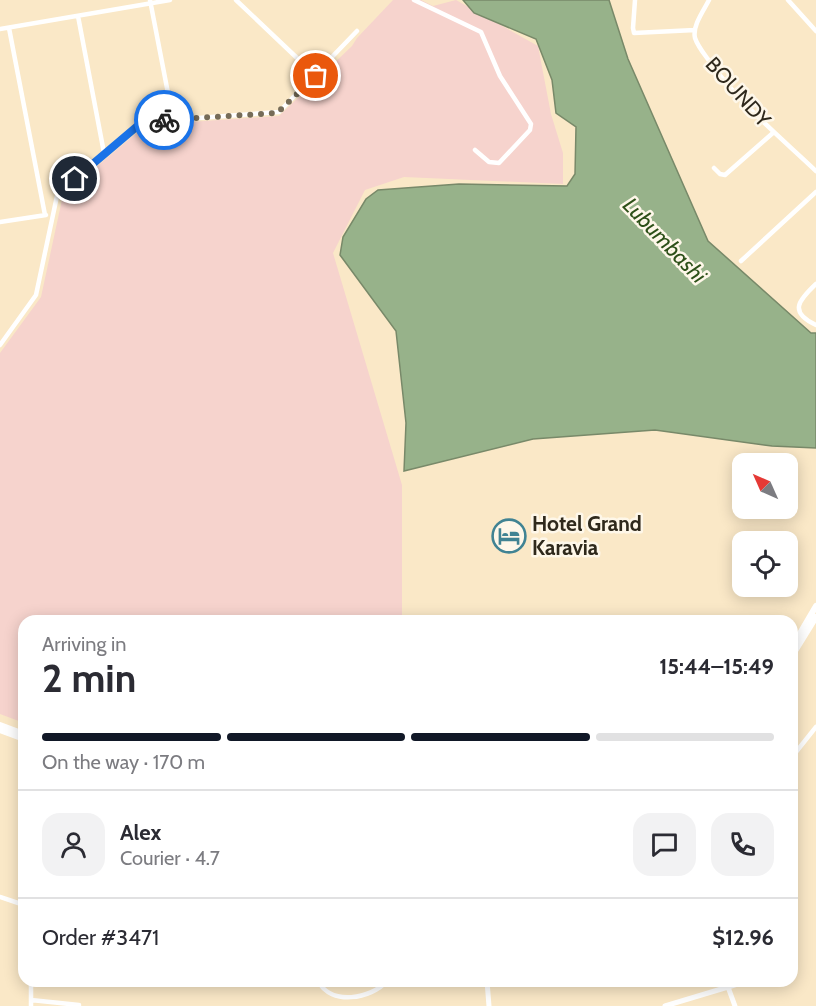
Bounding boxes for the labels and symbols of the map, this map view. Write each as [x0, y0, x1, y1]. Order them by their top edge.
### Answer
pin [290, 50, 341, 101]
street label: BOUNDY [701, 52, 777, 133]
courier [134, 90, 194, 150]
pin [49, 153, 100, 204]
water label: Lubumbashi [617, 192, 712, 289]
north arrow [732, 453, 798, 519]
place label: Hotel Grand Karavia [532, 511, 642, 560]
hotel icon: Hotel Grand Karavia [491, 518, 527, 554]

